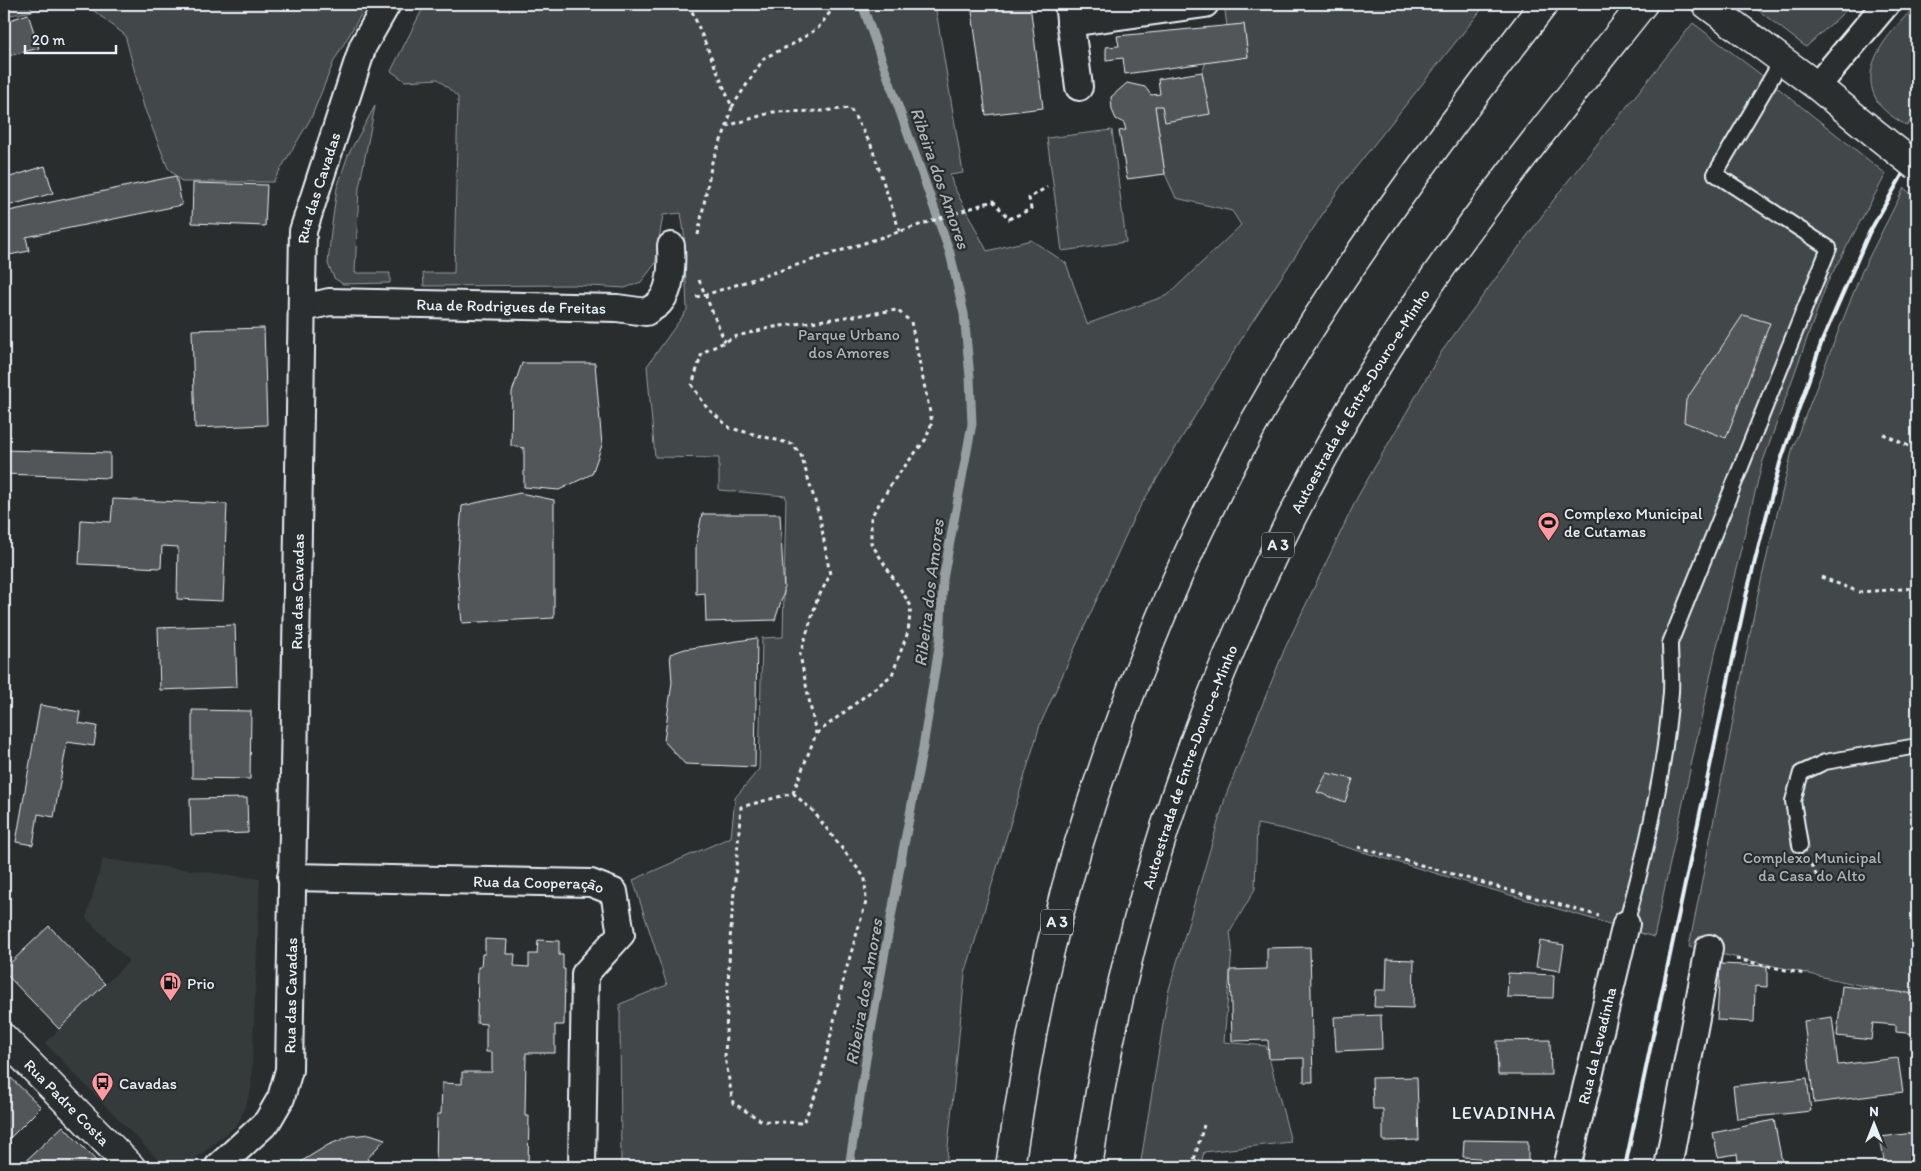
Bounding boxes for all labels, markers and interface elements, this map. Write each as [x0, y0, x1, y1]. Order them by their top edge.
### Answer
scale bar [25, 22, 116, 54]
text: 20 m [32, 31, 66, 49]
water label: Ribeira dos Amores [905, 104, 975, 253]
street label: Rua das Cavadas [294, 130, 344, 244]
street label: Autoestrada de Entre-Douro-e-Minho [1287, 285, 1434, 516]
street label: Rua de Rodrigues de Freitas [416, 295, 606, 318]
park label: Parque Urbano dos Amores [798, 325, 900, 362]
place label: Complexo Municipal de Cutamas [1564, 504, 1703, 541]
sports icon: Complexo Municipal de Cutamas [1536, 510, 1560, 541]
water label: Ribeira dos Amores [909, 517, 949, 668]
road number: A 3 [1262, 532, 1294, 558]
street label: Rua das Cavadas [287, 533, 308, 650]
street label: Autoestrada de Entre-Douro-e-Minho [1138, 642, 1242, 891]
park label: Complexo Municipal da Casa do Alto [1743, 848, 1882, 885]
street label: Rua da Cooperação [473, 872, 607, 897]
road number: A 3 [1041, 910, 1073, 934]
water label: Ribeira dos Amores [840, 916, 888, 1067]
street label: Rua das Cavadas [280, 937, 301, 1054]
fuel station icon: Prio [159, 971, 183, 1002]
place label: Prio [187, 974, 215, 993]
street label: Rua da Levadinha [1574, 984, 1621, 1106]
street label: Rua Padre Costa [20, 1055, 114, 1150]
bus stop icon: Cavadas [91, 1071, 115, 1102]
place label: Cavadas [119, 1074, 177, 1093]
north arrow [1848, 1098, 1898, 1148]
district label: LEVADINHA [1452, 1102, 1556, 1124]
text: N [1869, 1103, 1879, 1120]

